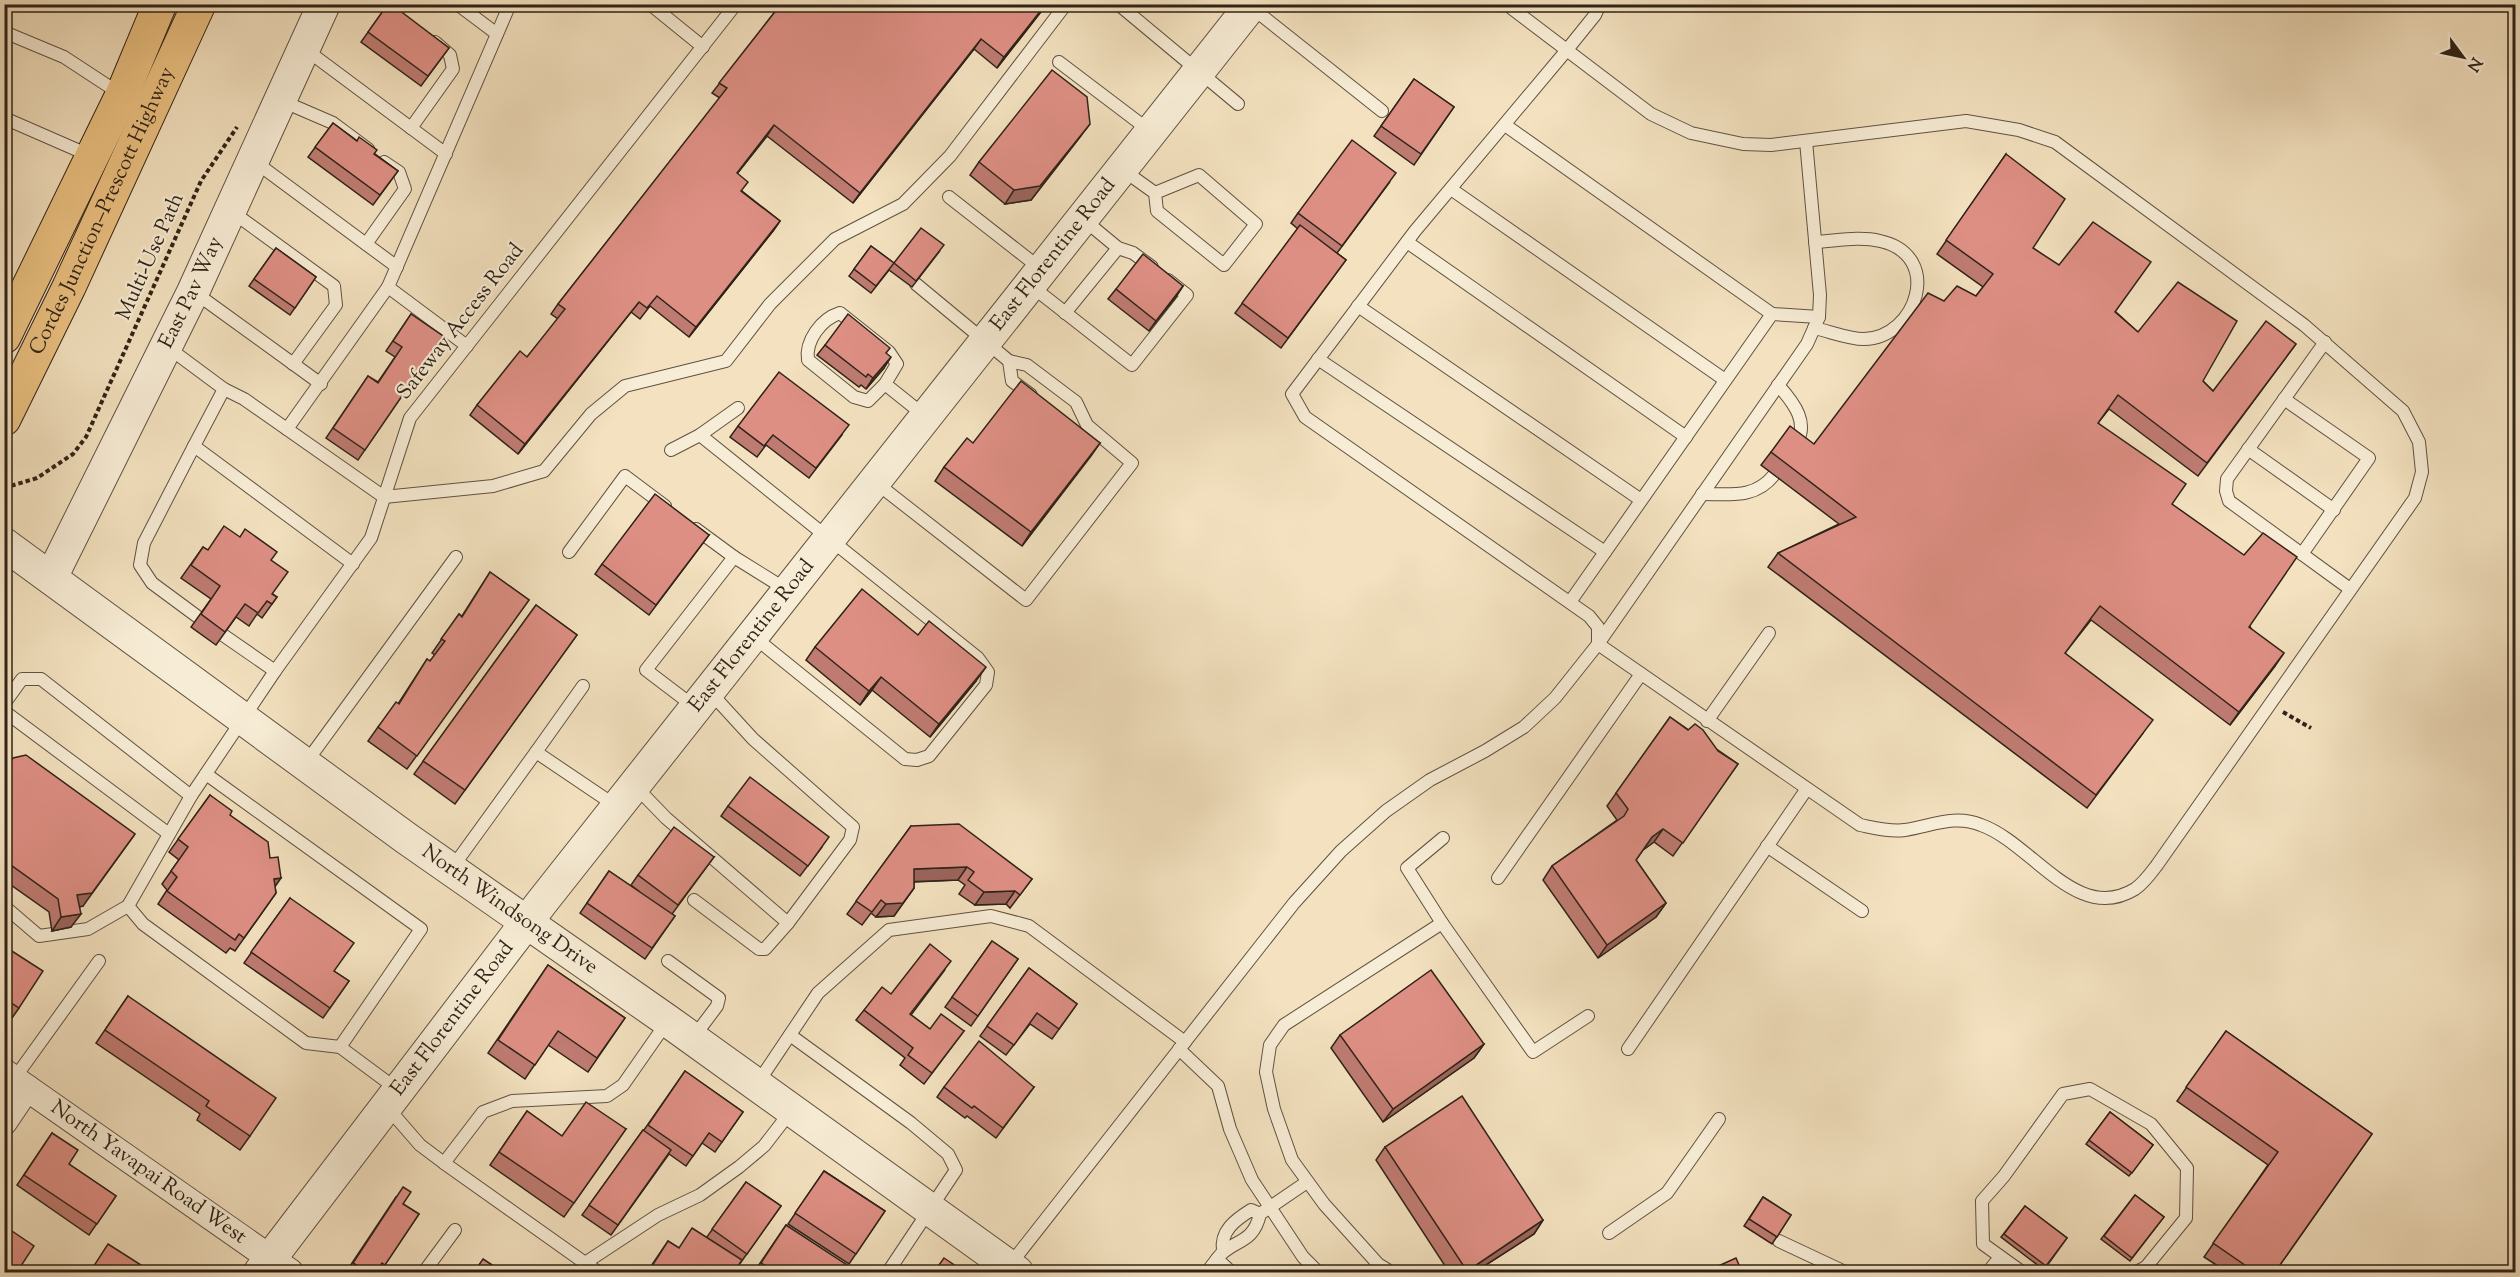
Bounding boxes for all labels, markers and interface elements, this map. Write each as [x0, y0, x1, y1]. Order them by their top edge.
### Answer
north arrow [2433, 27, 2493, 87]
text: N [2460, 52, 2487, 76]
street label: Cordes Junction–Prescott Highway [23, 62, 183, 360]
street label: East Florentine Road [984, 172, 1124, 338]
street label: Multi-Use Path [110, 189, 192, 325]
street label: East Pav Way [152, 232, 231, 354]
street label: Safeway Access Road [390, 237, 532, 407]
street label: East Florentine Road [682, 553, 822, 719]
street label: North Windsong Drive [415, 838, 604, 982]
street label: East Florentine Road [384, 935, 522, 1103]
street label: North Yavapai Road West [44, 1094, 252, 1252]

